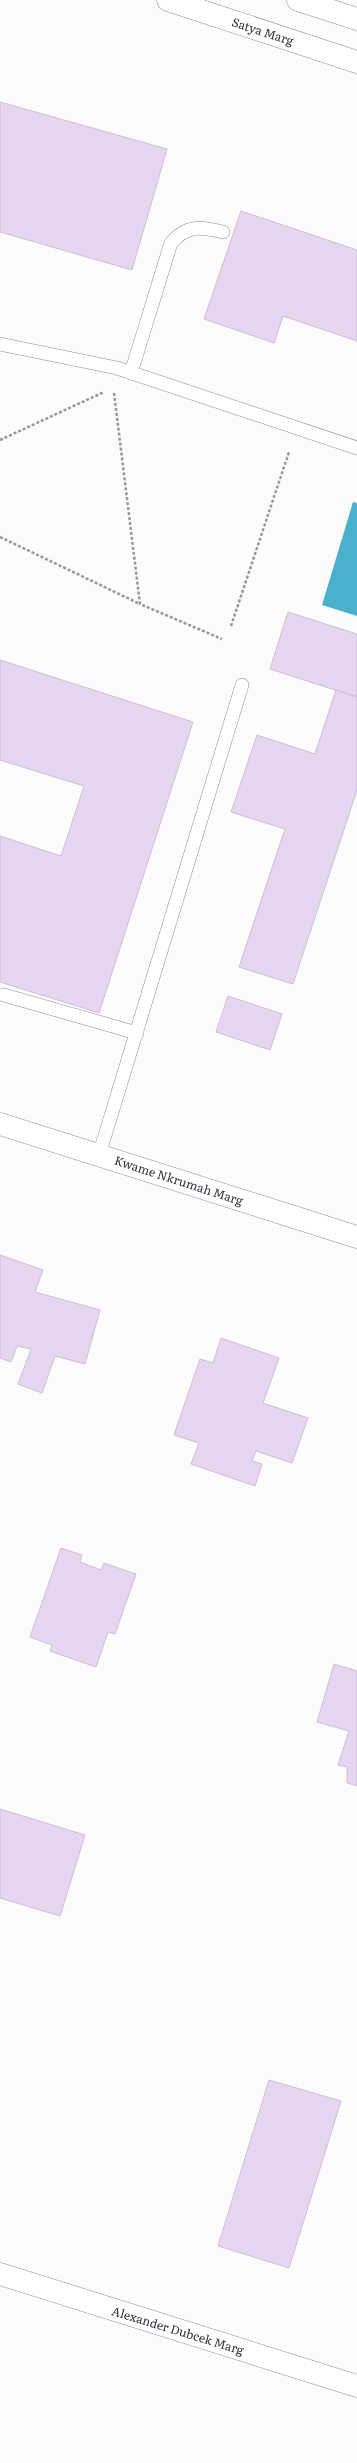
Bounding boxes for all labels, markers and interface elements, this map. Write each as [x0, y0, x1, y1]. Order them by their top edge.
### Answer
street label: Satya Marg [230, 13, 297, 50]
street label: Kwame Nkrumah Marg [112, 1151, 246, 1209]
street label: Alexander Dubcek Marg [110, 2301, 247, 2359]

